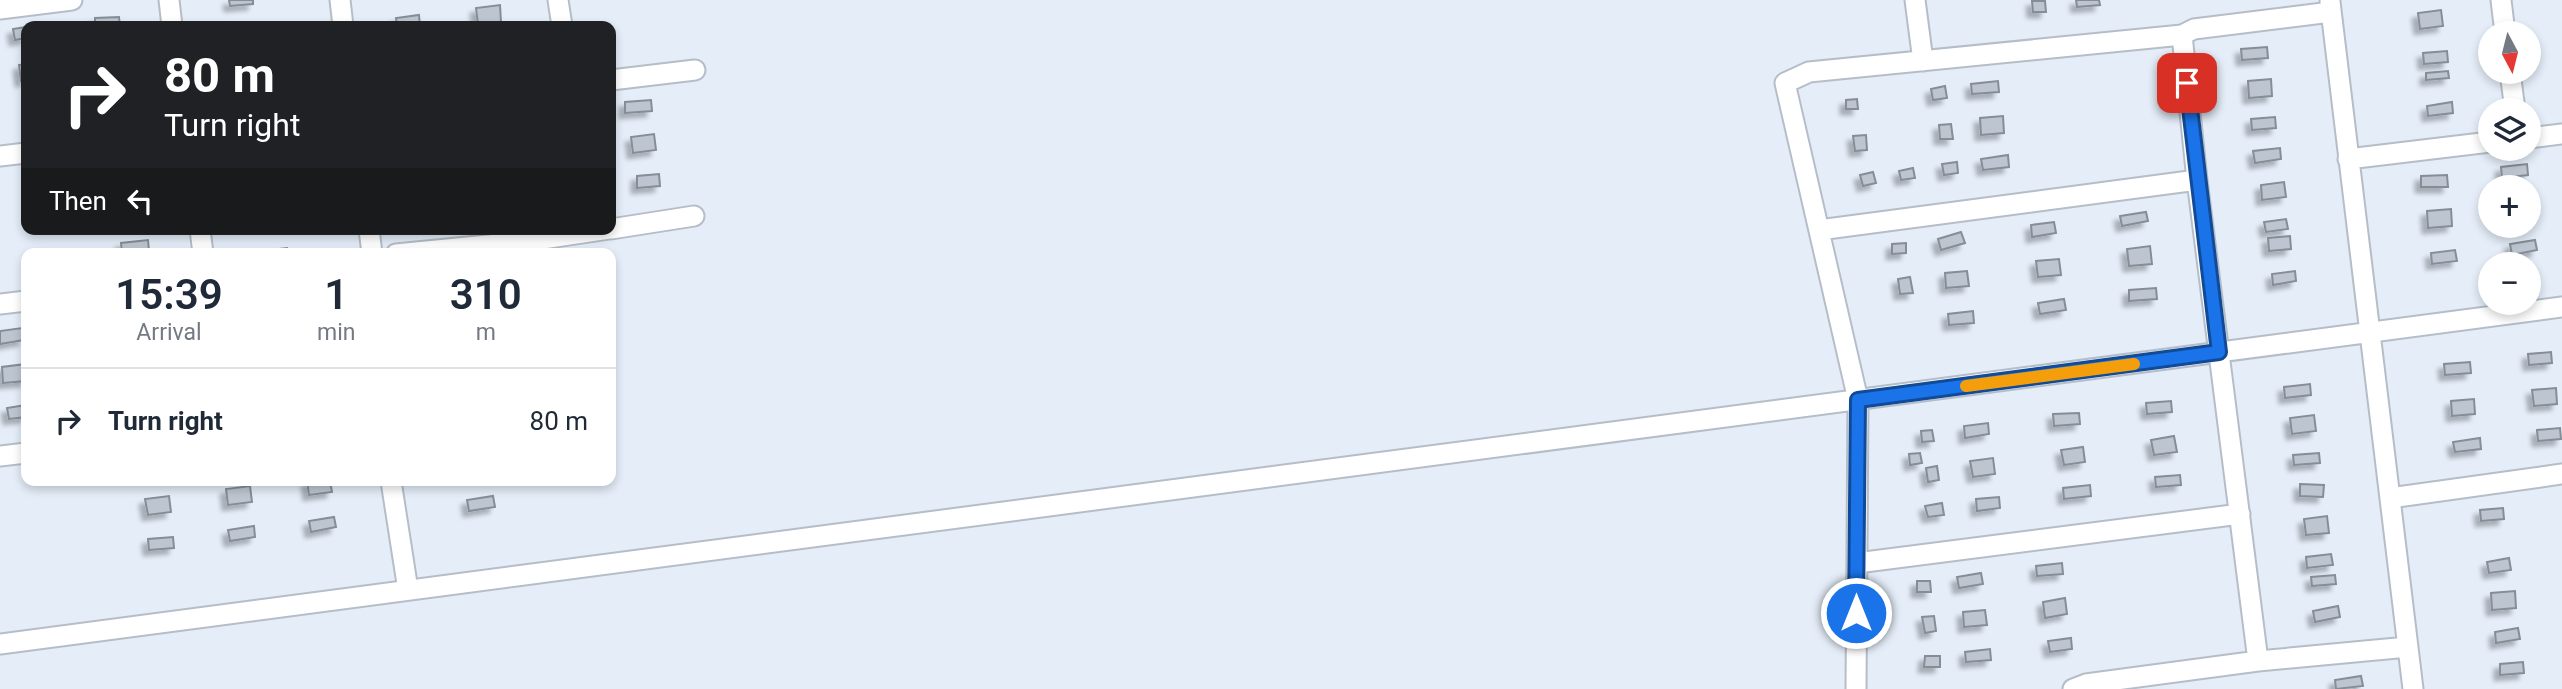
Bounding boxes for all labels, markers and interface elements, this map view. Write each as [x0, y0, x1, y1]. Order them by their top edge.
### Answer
north arrow [2478, 21, 2541, 84]
map controls [2478, 21, 2541, 315]
text: 80 m [164, 47, 275, 104]
icon: right [49, 49, 140, 140]
pin [2157, 53, 2217, 113]
icon: arrive [2168, 64, 2206, 102]
button: layers [2478, 98, 2541, 161]
text: Turn right [164, 106, 300, 144]
button: + [2478, 175, 2541, 238]
icon: left [121, 182, 159, 220]
text: Then [49, 186, 107, 216]
button: − [2478, 252, 2541, 315]
text: 15:39 [115, 270, 223, 319]
text: 1 [324, 270, 348, 319]
text: 310 [450, 270, 522, 319]
text: Arrival [136, 319, 202, 346]
text: min [317, 319, 355, 346]
text: m [476, 319, 496, 346]
icon: right [49, 402, 87, 440]
text: Turn right [108, 406, 223, 436]
text: 80 m [530, 406, 588, 436]
position arrow [1819, 576, 1893, 650]

